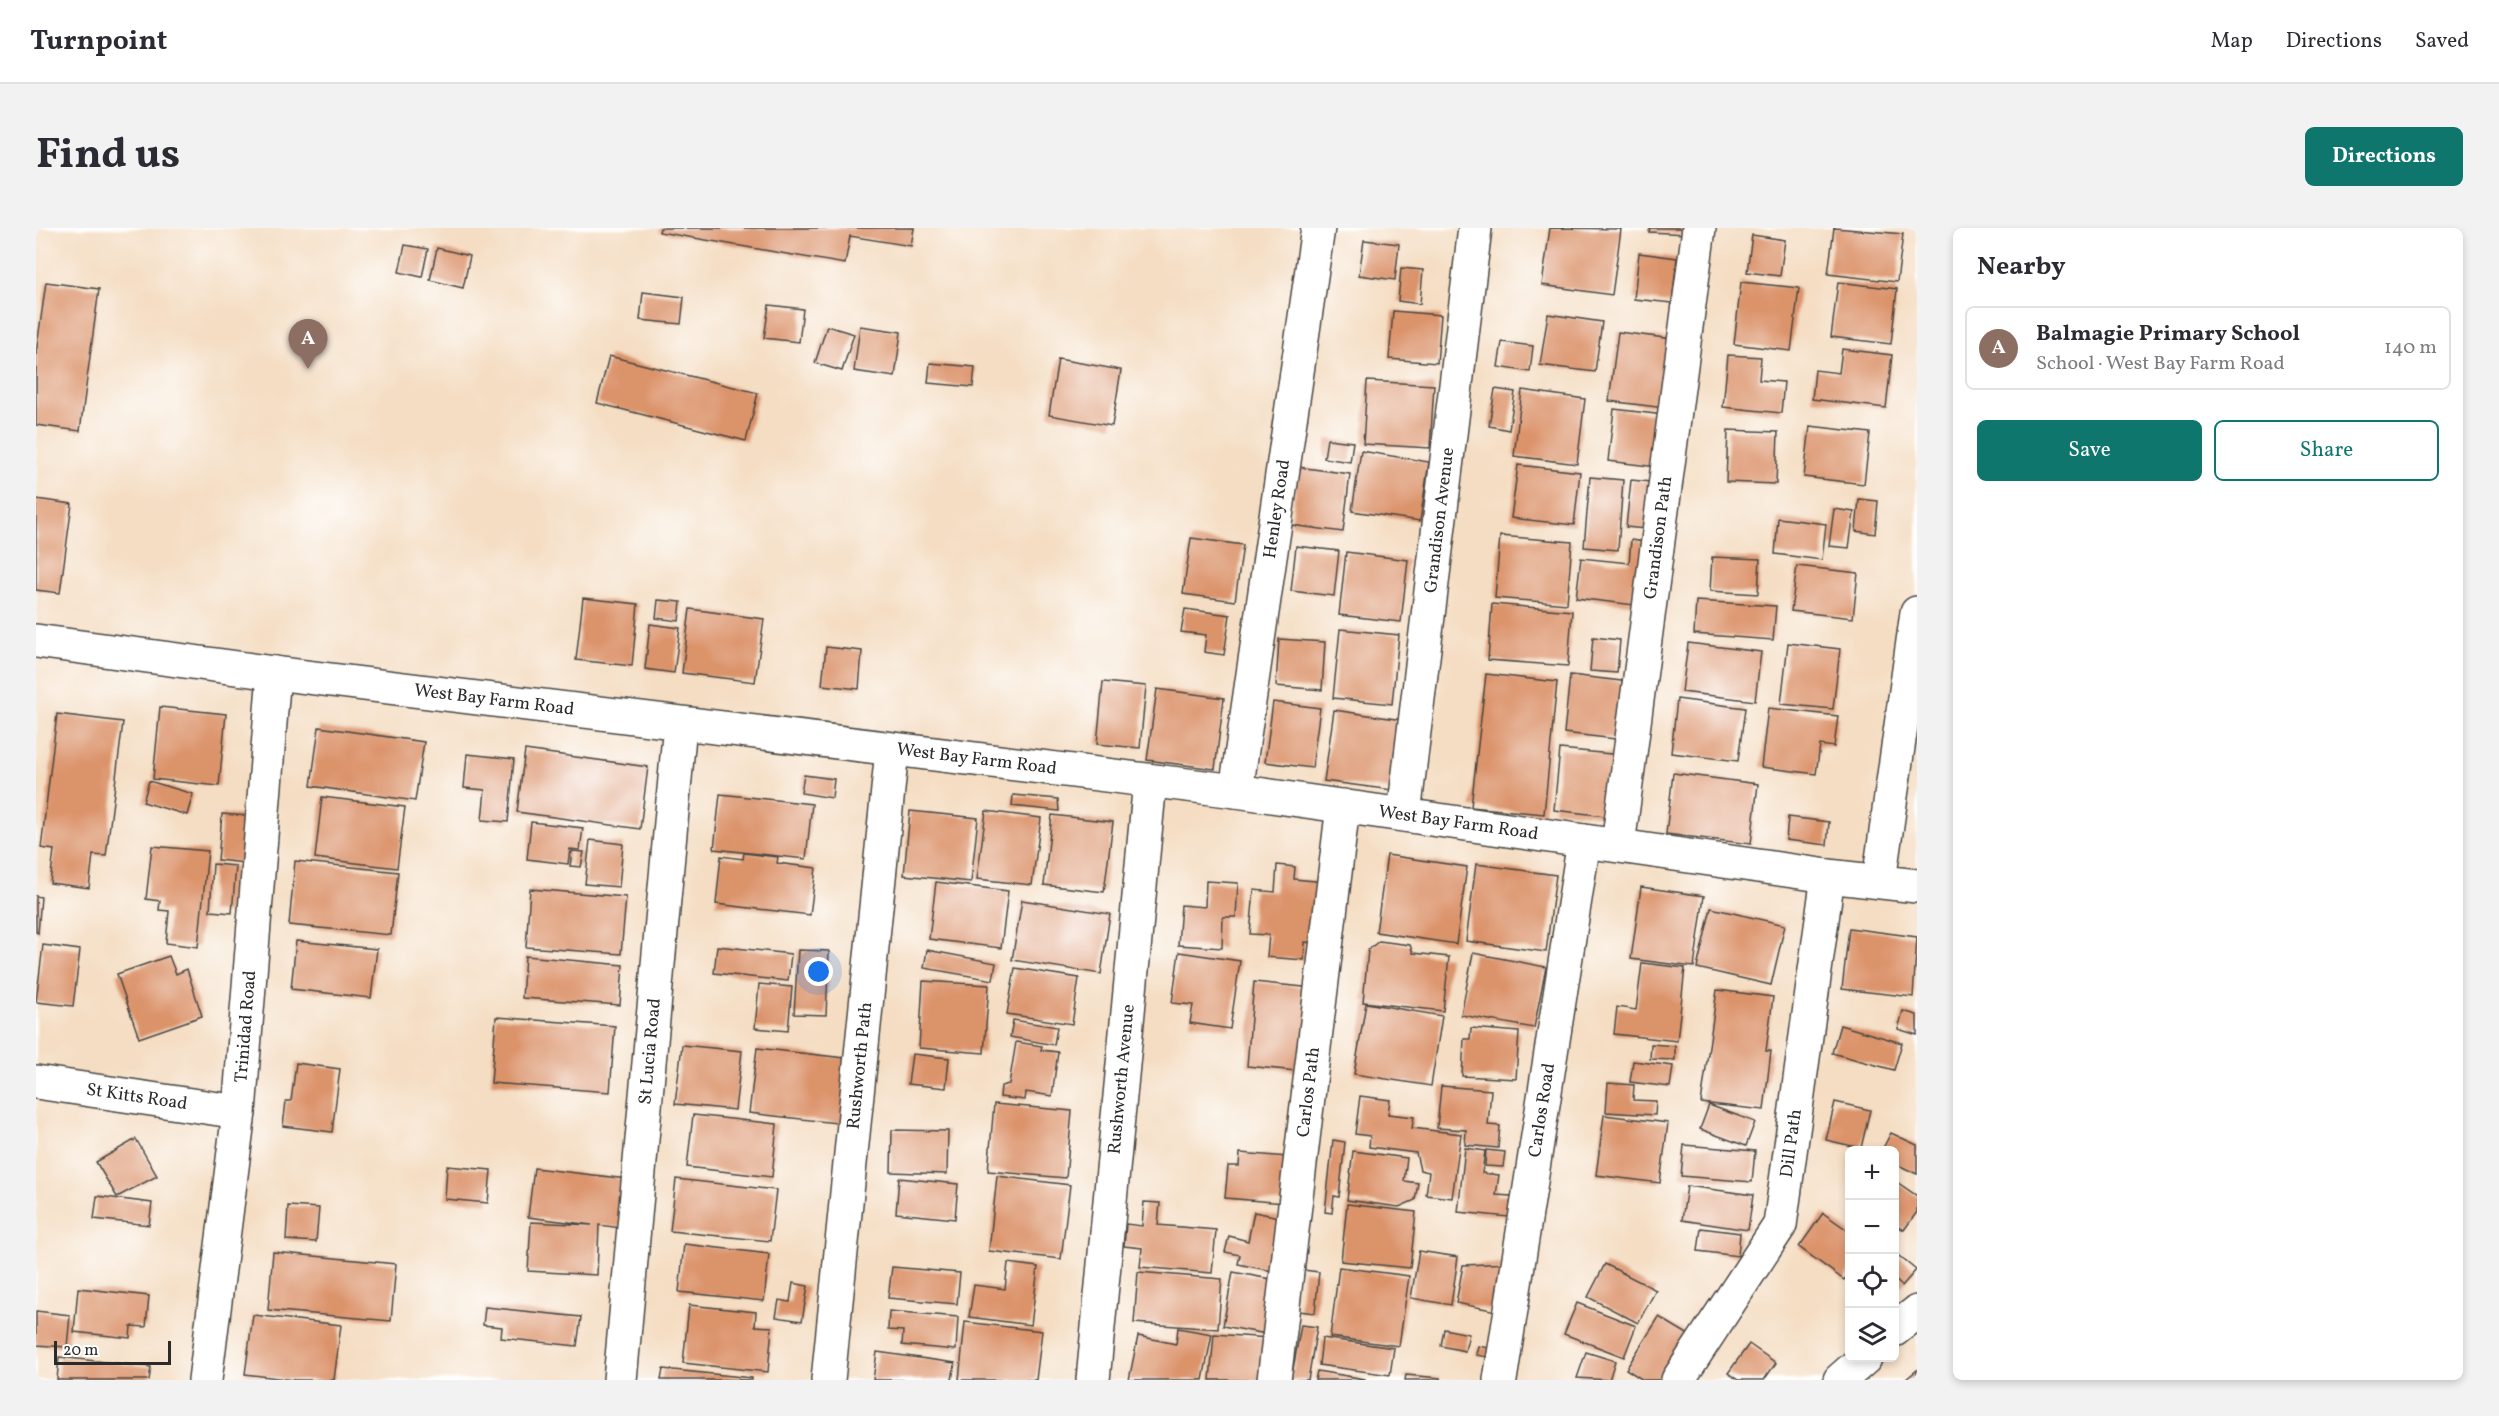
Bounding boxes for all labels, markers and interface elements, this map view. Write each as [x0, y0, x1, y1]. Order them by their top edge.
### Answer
text: Turnpoint [30, 22, 167, 61]
text: Map [2211, 27, 2253, 56]
text: Directions [2286, 27, 2382, 56]
text: Saved [2415, 27, 2469, 56]
text: Find us [36, 127, 180, 186]
button: Directions [2305, 127, 2463, 186]
text: Nearby [1977, 249, 2066, 285]
text: Balmagie Primary School [2036, 319, 2300, 350]
pin: A [288, 320, 328, 369]
text: A [1991, 334, 2006, 362]
text: 140 m [2384, 334, 2437, 362]
text: School · West Bay Farm Road [2036, 350, 2285, 378]
button: Save [1977, 420, 2202, 481]
button: Share [2214, 420, 2439, 481]
street label: Grandison Avenue [1418, 446, 1461, 594]
street label: Henley Road [1257, 458, 1297, 560]
street label: Grandison Path [1638, 474, 1679, 601]
street label: West Bay Farm Road [413, 678, 576, 722]
street label: West Bay Farm Road [895, 737, 1058, 781]
street label: West Bay Farm Road [1377, 799, 1540, 847]
your location [804, 957, 833, 986]
street label: Trinidad Road [229, 969, 263, 1083]
street label: St Lucia Road [633, 997, 667, 1106]
street label: Rushworth Path [841, 1000, 879, 1131]
street label: Rushworth Avenue [1102, 1003, 1141, 1156]
street label: Carlos Path [1291, 1045, 1326, 1139]
street label: Carlos Road [1522, 1061, 1562, 1159]
street label: St Kitts Road [85, 1077, 189, 1117]
street label: Dill Path [1774, 1107, 1808, 1179]
map controls [1845, 1146, 1899, 1362]
button: + [1845, 1146, 1899, 1200]
button: − [1845, 1200, 1899, 1254]
button: locate [1845, 1254, 1899, 1308]
button: layers [1845, 1308, 1899, 1362]
scale bar [54, 1338, 171, 1366]
text: 20 m [63, 1340, 98, 1362]

